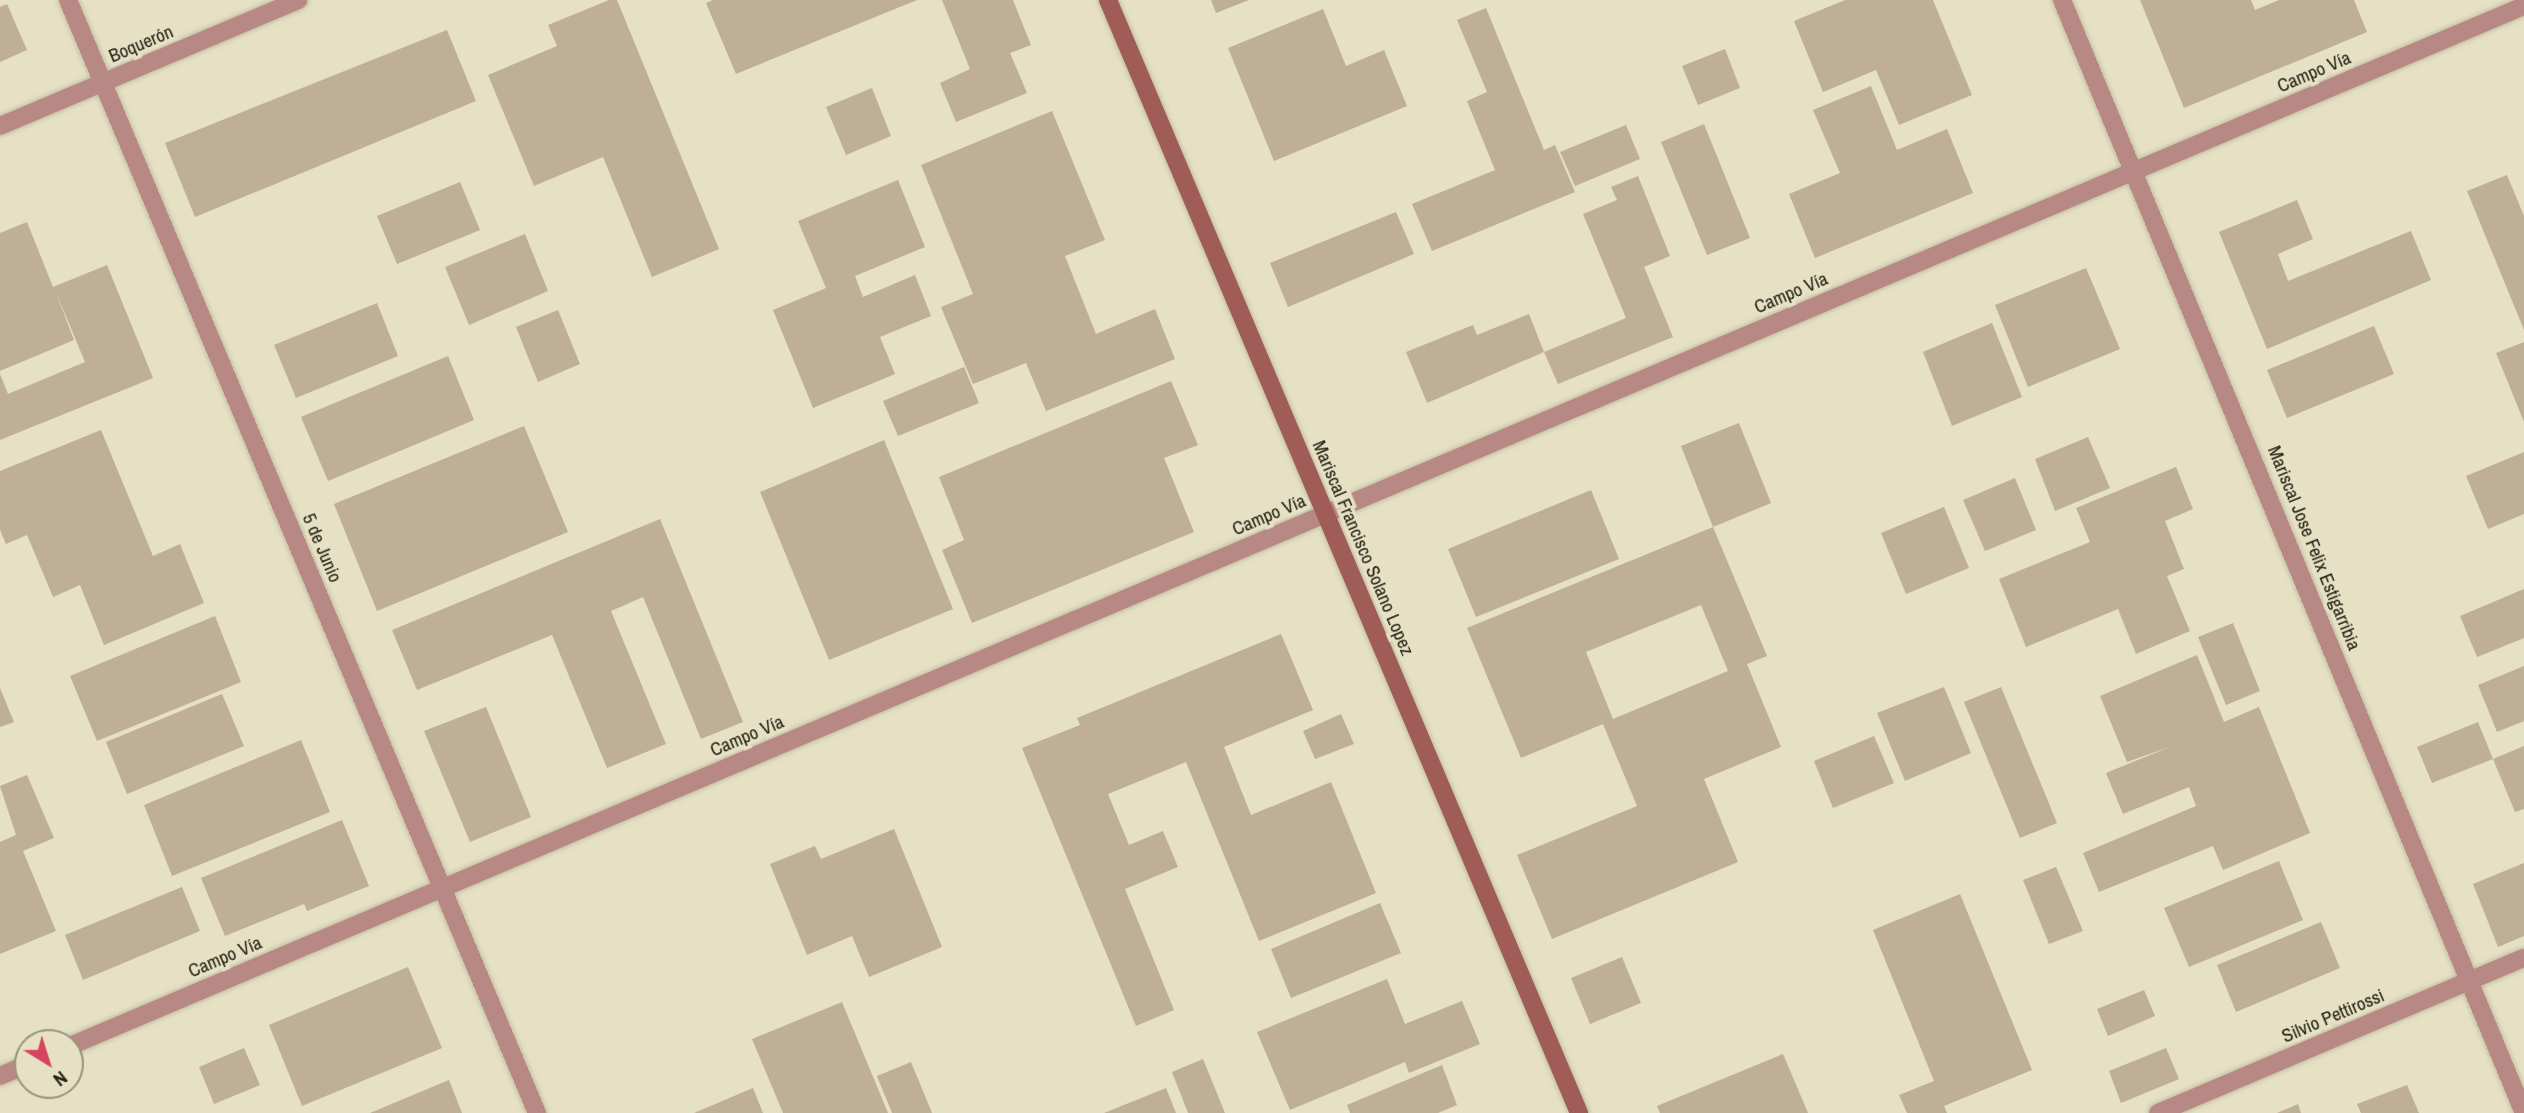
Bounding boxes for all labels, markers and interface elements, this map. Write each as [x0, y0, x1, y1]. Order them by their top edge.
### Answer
street label: Boquerón [105, 20, 177, 68]
street label: Campo Vía [2274, 46, 2354, 98]
street label: Campo Vía [1751, 267, 1831, 319]
street label: Mariscal Francisco Solano Lopez [1307, 437, 1419, 659]
street label: Mariscal Jose Felix Estigarribia [2263, 443, 2365, 653]
street label: Campo Vía [1229, 489, 1309, 541]
street label: 5 de Junio [297, 510, 347, 586]
street label: Campo Vía [707, 710, 787, 762]
street label: Campo Vía [185, 931, 265, 983]
street label: Silvio Pettirossi [2278, 984, 2388, 1048]
north arrow [14, 1029, 84, 1099]
text: N [48, 1065, 73, 1093]

